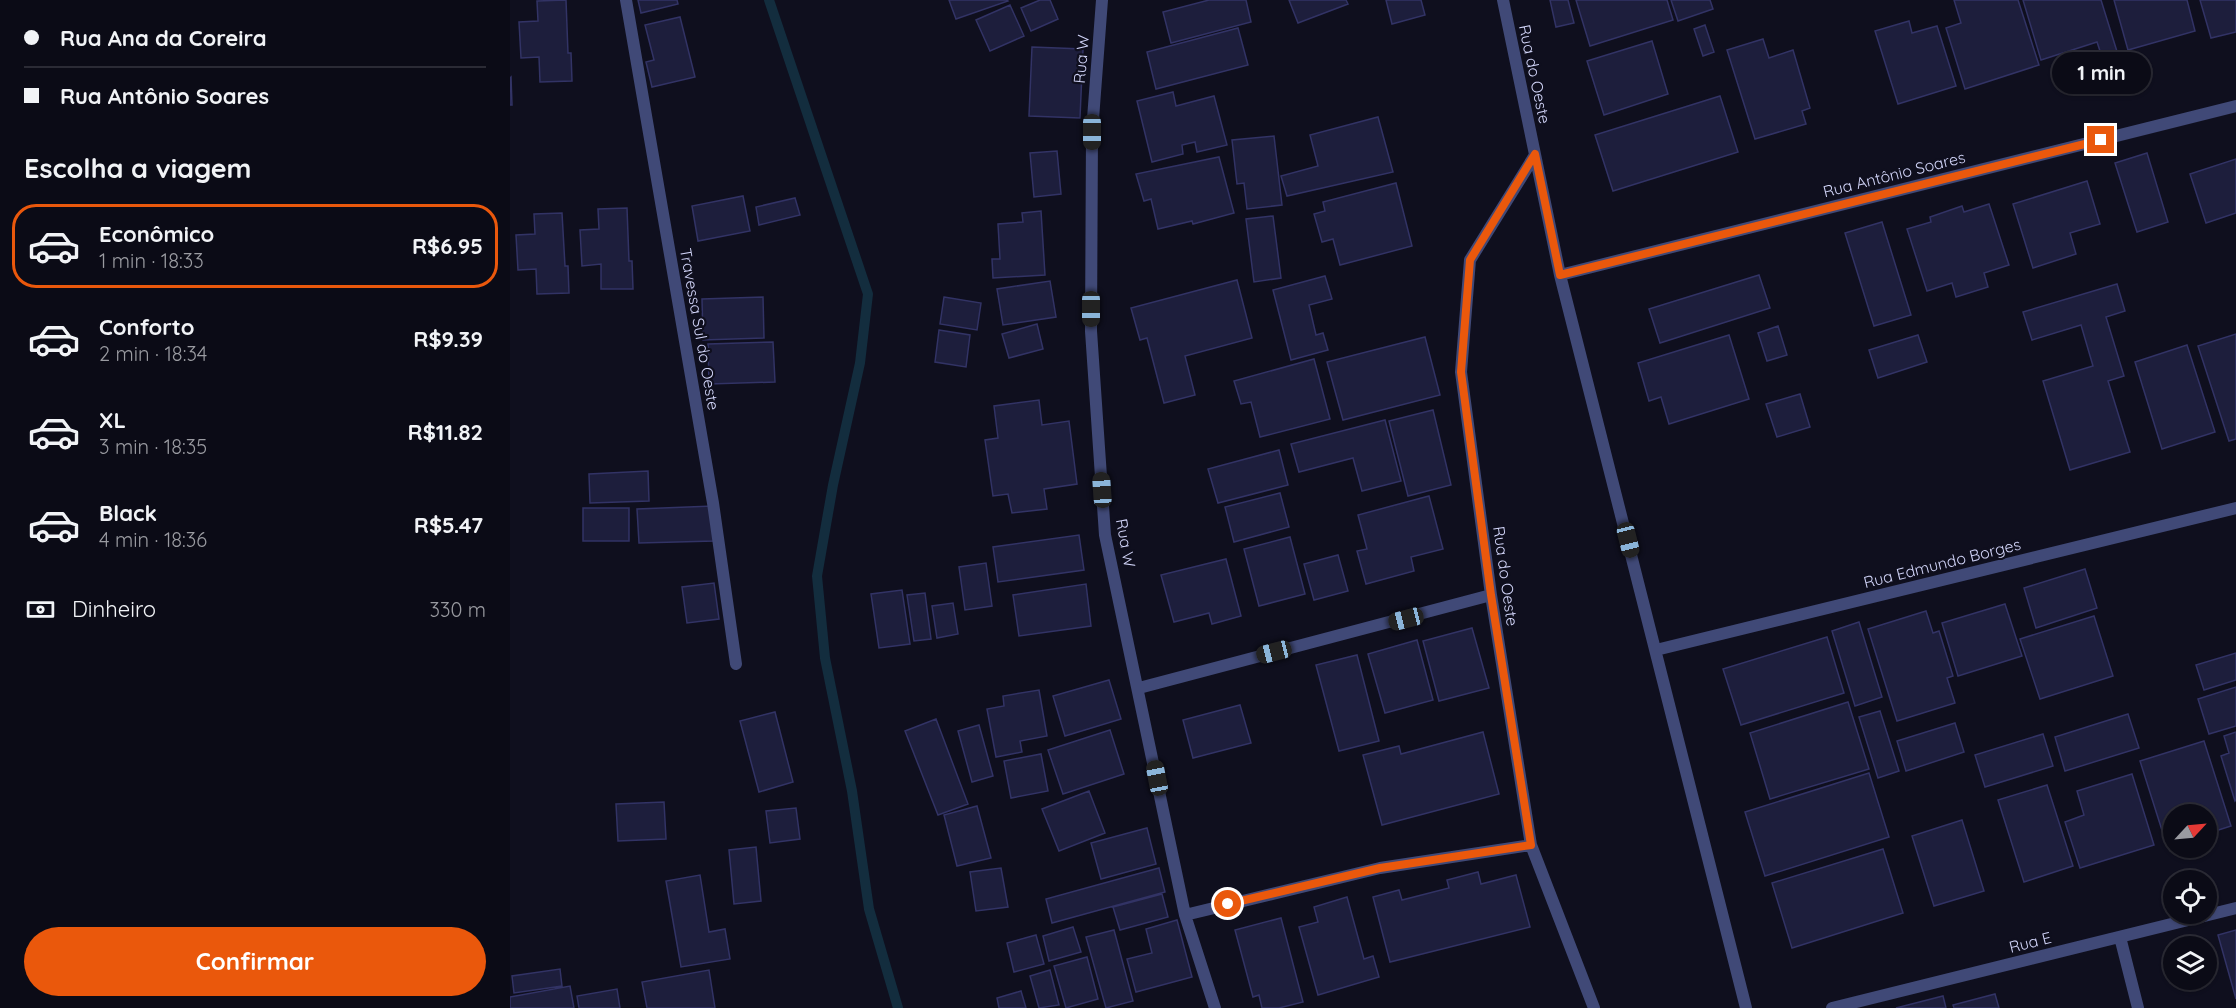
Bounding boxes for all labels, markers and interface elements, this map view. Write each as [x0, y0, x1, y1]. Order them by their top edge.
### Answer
street label: Rua do Oeste [1515, 23, 1555, 125]
text: Rua Ana da Coreira [60, 24, 267, 52]
street label: Rua W [1069, 34, 1093, 84]
callout: 1 min [2052, 53, 2150, 95]
text: 1 min [2077, 60, 2126, 85]
text: Rua Antônio Soares [60, 82, 269, 110]
car [1083, 114, 1101, 150]
route end [2087, 126, 2114, 153]
street label: Rua Antônio Soares [1821, 147, 1967, 201]
text: Escolha a viagem [24, 151, 252, 185]
icon: car [27, 219, 81, 273]
text: Econômico [99, 220, 214, 248]
text: R$6.95 [412, 232, 483, 260]
street label: Travessa Sul do Oeste [676, 247, 724, 411]
text: 1 min · 18:33 [99, 248, 204, 273]
car [1082, 291, 1100, 327]
icon: car [27, 312, 81, 366]
text: Conforto [99, 313, 194, 341]
text: R$9.39 [413, 325, 483, 353]
text: 2 min · 18:34 [99, 341, 207, 366]
icon: car [27, 405, 81, 459]
text: XL [99, 406, 126, 434]
text: R$11.82 [408, 418, 483, 446]
text: 3 min · 18:35 [99, 434, 207, 459]
car [1092, 471, 1112, 509]
icon: car [27, 498, 81, 552]
text: Black [99, 499, 157, 527]
text: R$5.47 [414, 511, 483, 539]
street label: Rua W [1112, 517, 1140, 569]
car [1615, 520, 1641, 560]
street label: Rua do Oeste [1489, 525, 1523, 627]
text: 4 min · 18:36 [99, 527, 207, 552]
street label: Rua Edmundo Borges [1861, 534, 2023, 592]
icon: cash [24, 593, 57, 626]
text: Dinheiro [72, 595, 156, 623]
text: 330 m [429, 597, 486, 622]
car [1386, 606, 1426, 632]
car [1254, 639, 1294, 665]
car [1145, 759, 1169, 797]
north arrow [2163, 804, 2217, 858]
map controls [2163, 804, 2217, 990]
button: locate [2163, 870, 2217, 924]
route start [1214, 890, 1241, 917]
button: Confirmar [24, 927, 486, 996]
street label: Rua E [2007, 927, 2053, 957]
button: layers [2163, 936, 2217, 990]

